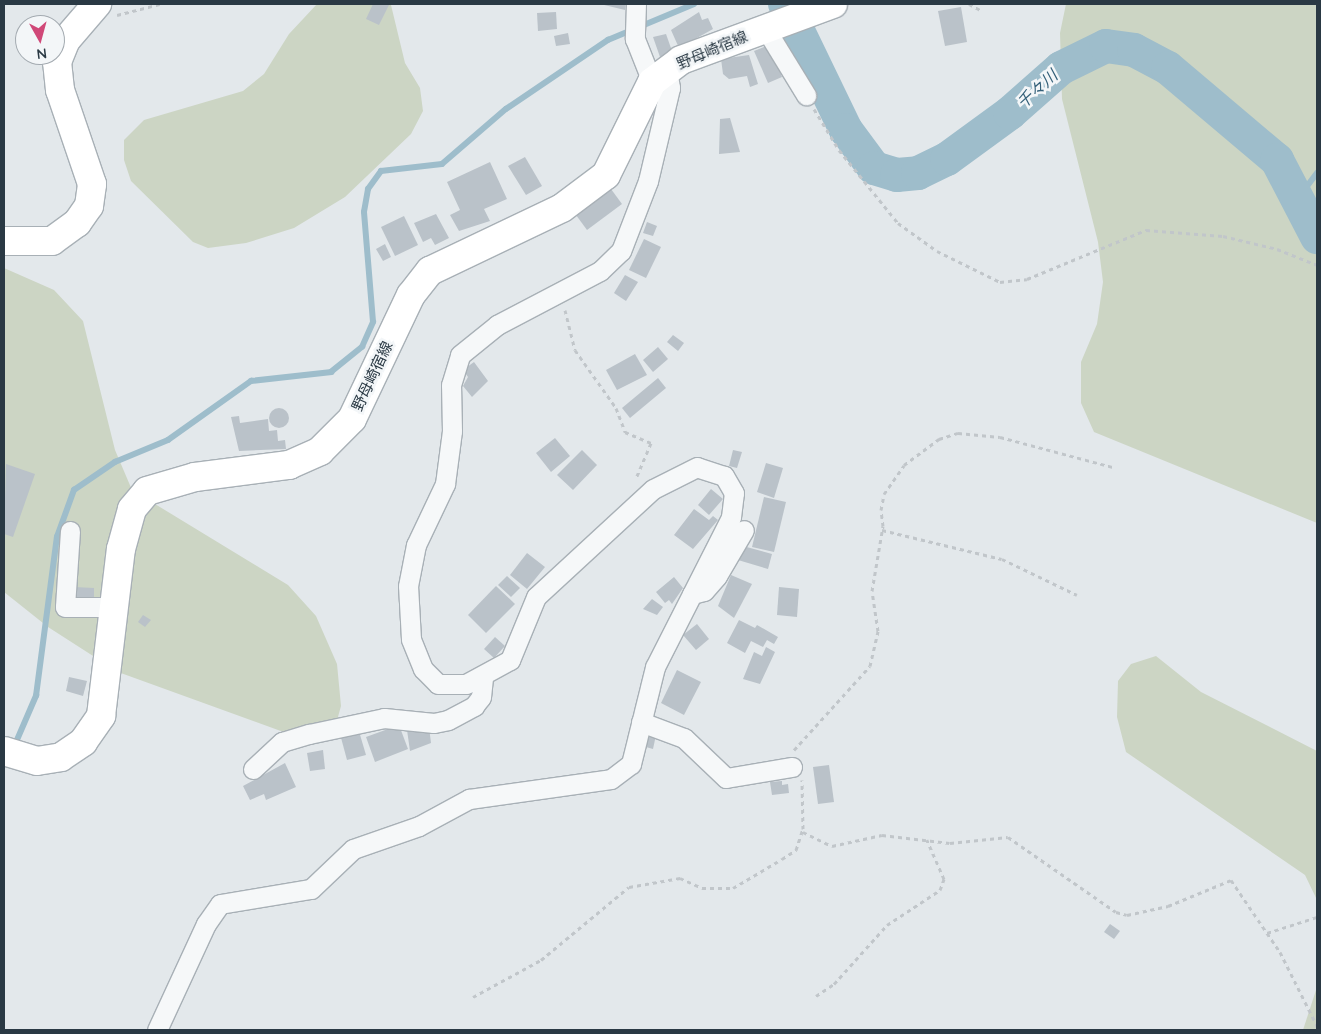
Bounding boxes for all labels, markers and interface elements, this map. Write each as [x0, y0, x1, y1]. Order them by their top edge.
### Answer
north arrow [15, 15, 65, 65]
street label: 野母崎宿線 [674, 27, 750, 73]
text: N [36, 44, 48, 63]
water label: 千々川 [1013, 66, 1061, 112]
street label: 野母崎宿線 [348, 338, 396, 414]

